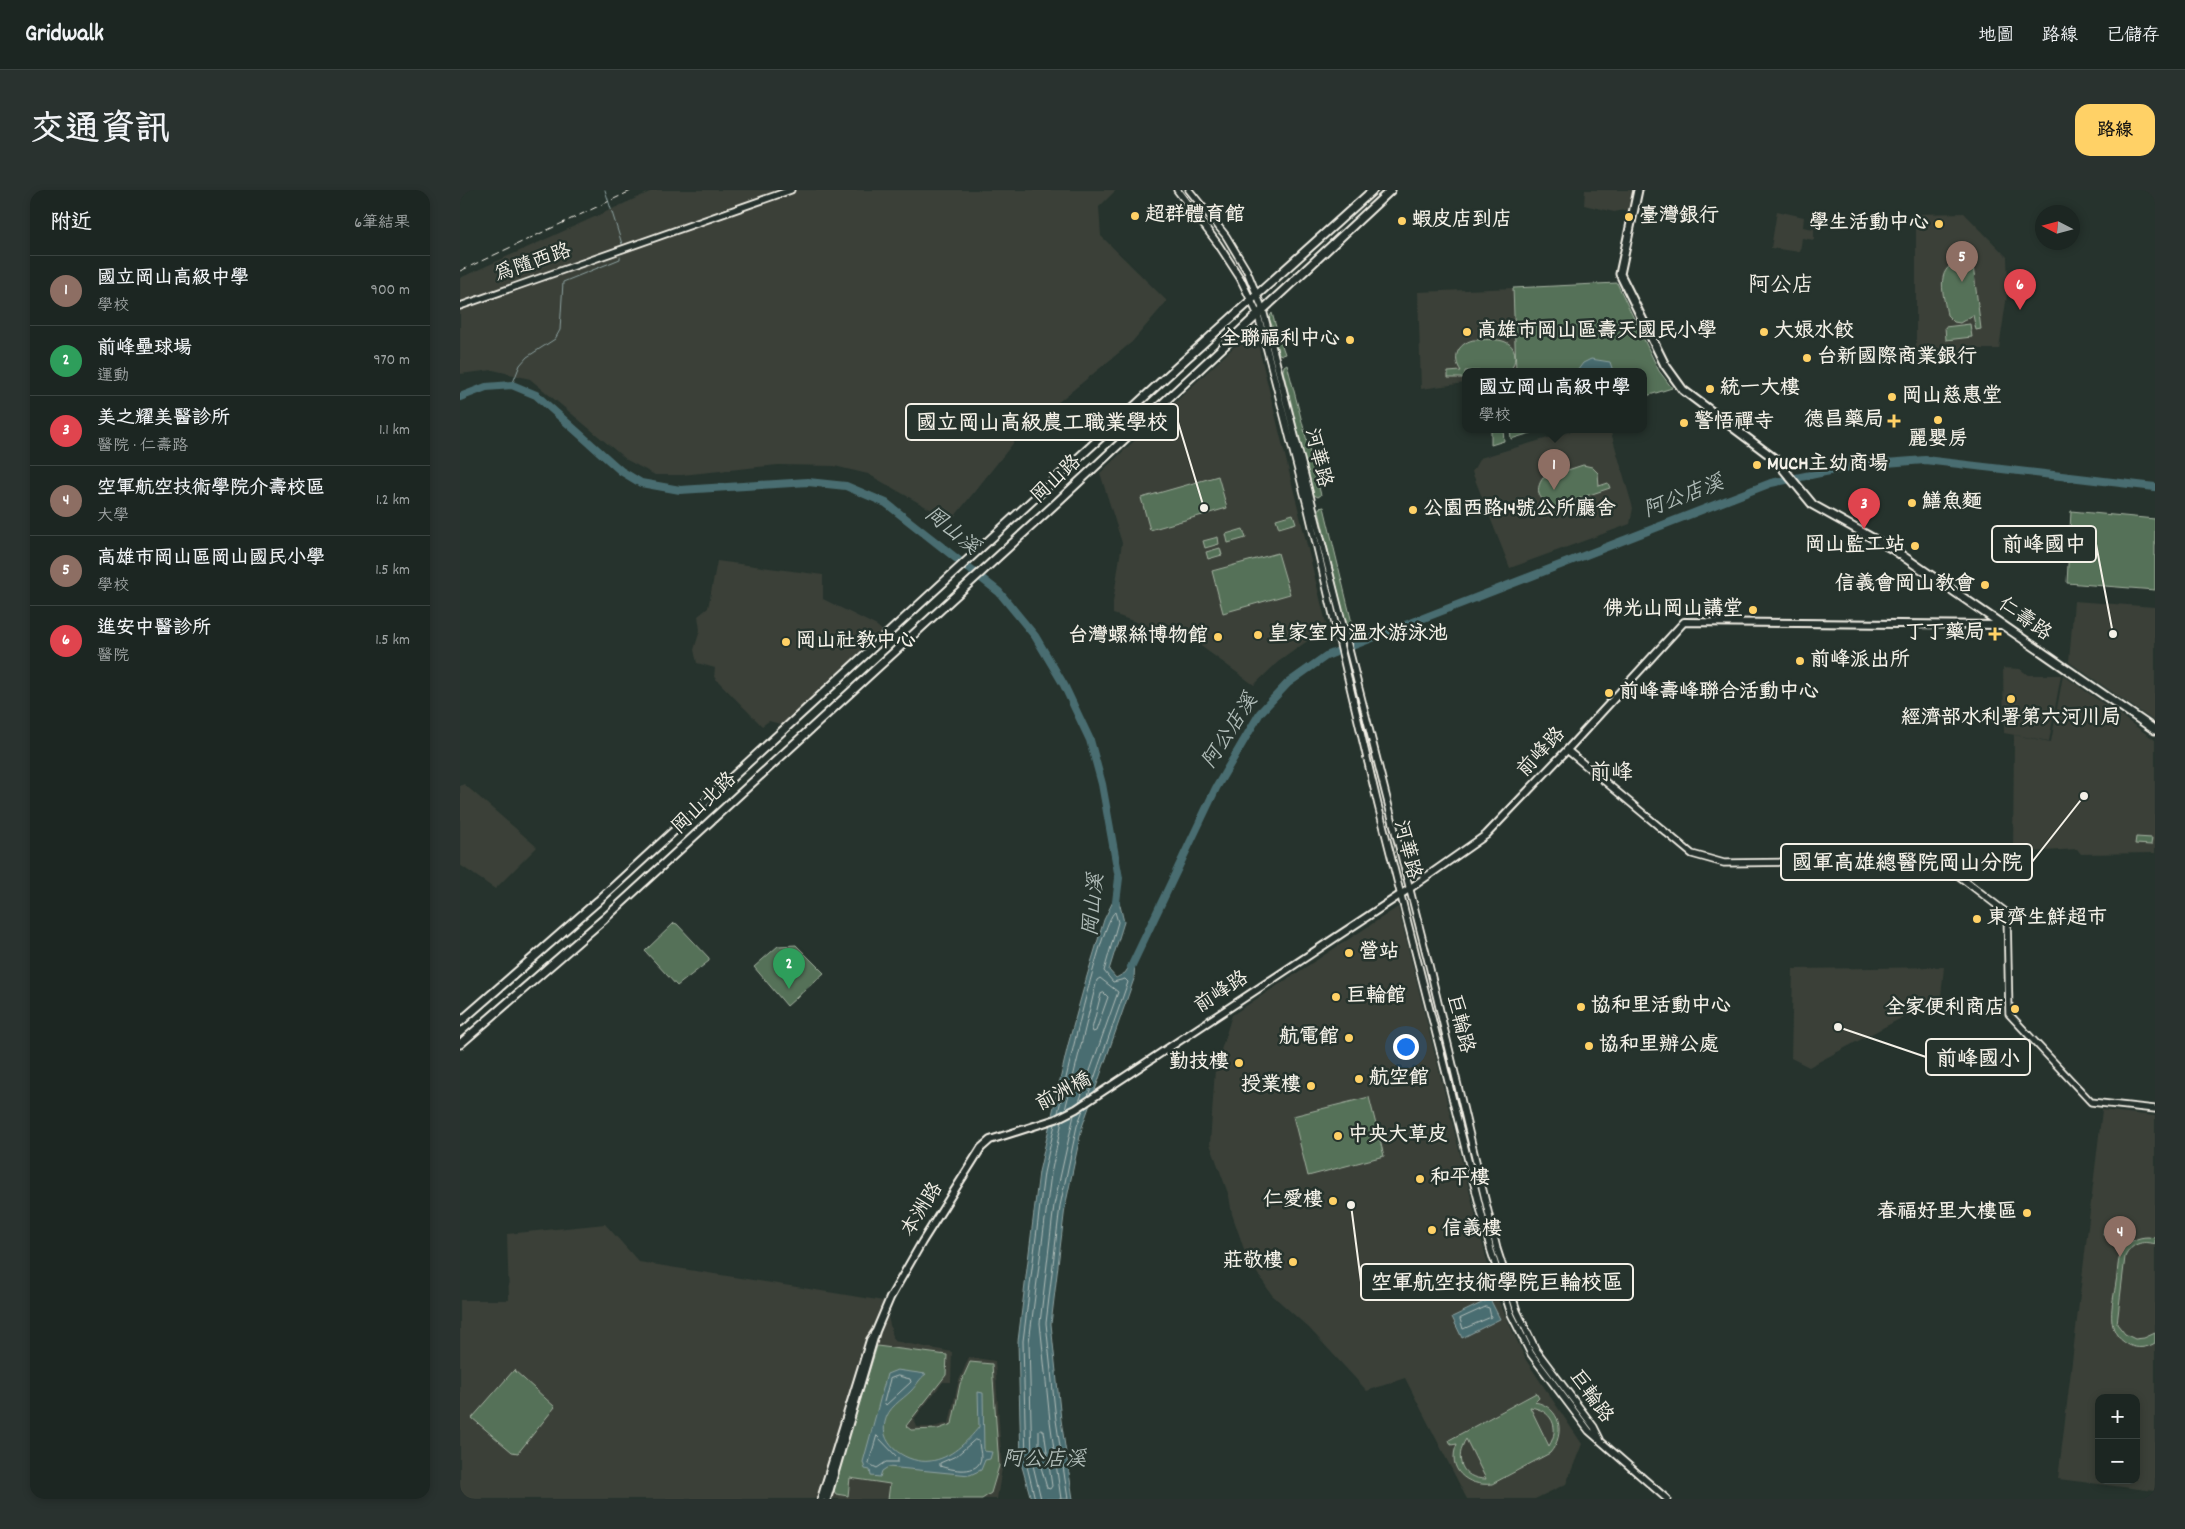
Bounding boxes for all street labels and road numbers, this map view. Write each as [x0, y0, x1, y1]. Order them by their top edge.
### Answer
street label: 為隨西路 [491, 237, 576, 290]
street label: 河華路 [1296, 426, 1338, 491]
street label: 岡山路 [1026, 449, 1089, 511]
street label: 仁壽路 [1991, 591, 2057, 649]
street label: 前峰路 [1511, 721, 1573, 784]
street label: 岡山北路 [666, 766, 745, 842]
street label: 河華路 [1385, 818, 1427, 883]
street label: 前峰路 [1189, 964, 1256, 1021]
street label: 巨輪路 [1438, 992, 1480, 1057]
street label: 前洲橋 [1031, 1067, 1097, 1119]
street label: 本洲路 [895, 1176, 951, 1243]
street label: 巨輪路 [1561, 1365, 1620, 1430]

